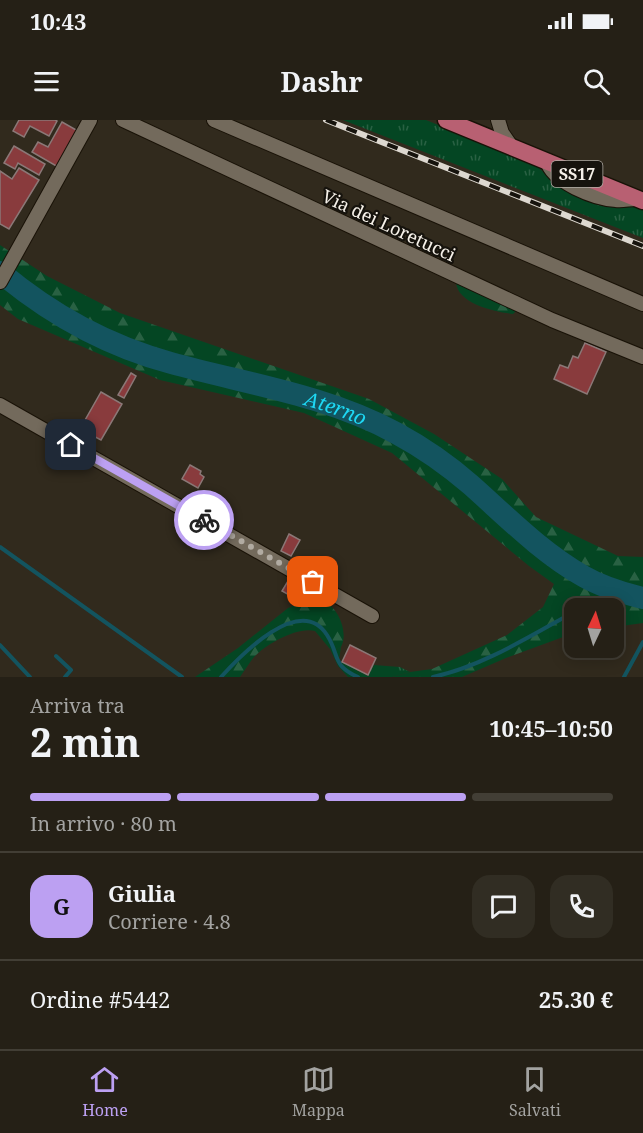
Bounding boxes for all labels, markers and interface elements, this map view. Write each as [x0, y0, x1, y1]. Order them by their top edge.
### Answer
text: 10:43 [30, 6, 86, 36]
text: Dashr [280, 63, 363, 100]
icon: menu [30, 65, 63, 98]
icon: search [580, 65, 613, 98]
road number: SS17 [552, 161, 602, 187]
street label: Via dei Loretucci [318, 184, 460, 267]
water label: Aterno [300, 384, 371, 431]
pin [45, 419, 96, 470]
icon: home [54, 428, 87, 461]
courier [174, 490, 234, 550]
icon: bike [188, 504, 221, 537]
pin [287, 556, 338, 607]
icon: bag [296, 565, 329, 598]
north arrow [564, 598, 624, 658]
map controls [564, 598, 624, 658]
text: Arriva tra [30, 692, 125, 719]
text: 10:45–10:50 [489, 713, 613, 743]
text: 2 min [30, 715, 140, 768]
text: In arrivo · 80 m [30, 810, 177, 837]
button: chat [472, 875, 535, 938]
button: phone [550, 875, 613, 938]
text: Giulia [108, 878, 176, 908]
text: G [53, 891, 70, 921]
text: Corriere · 4.8 [108, 908, 231, 935]
text: Ordine #5442 [30, 984, 170, 1014]
text: 25.30 € [539, 984, 613, 1014]
tab: Home [82, 1063, 128, 1121]
tab: Mappa [292, 1063, 345, 1121]
tab: Salvati [509, 1063, 561, 1121]

